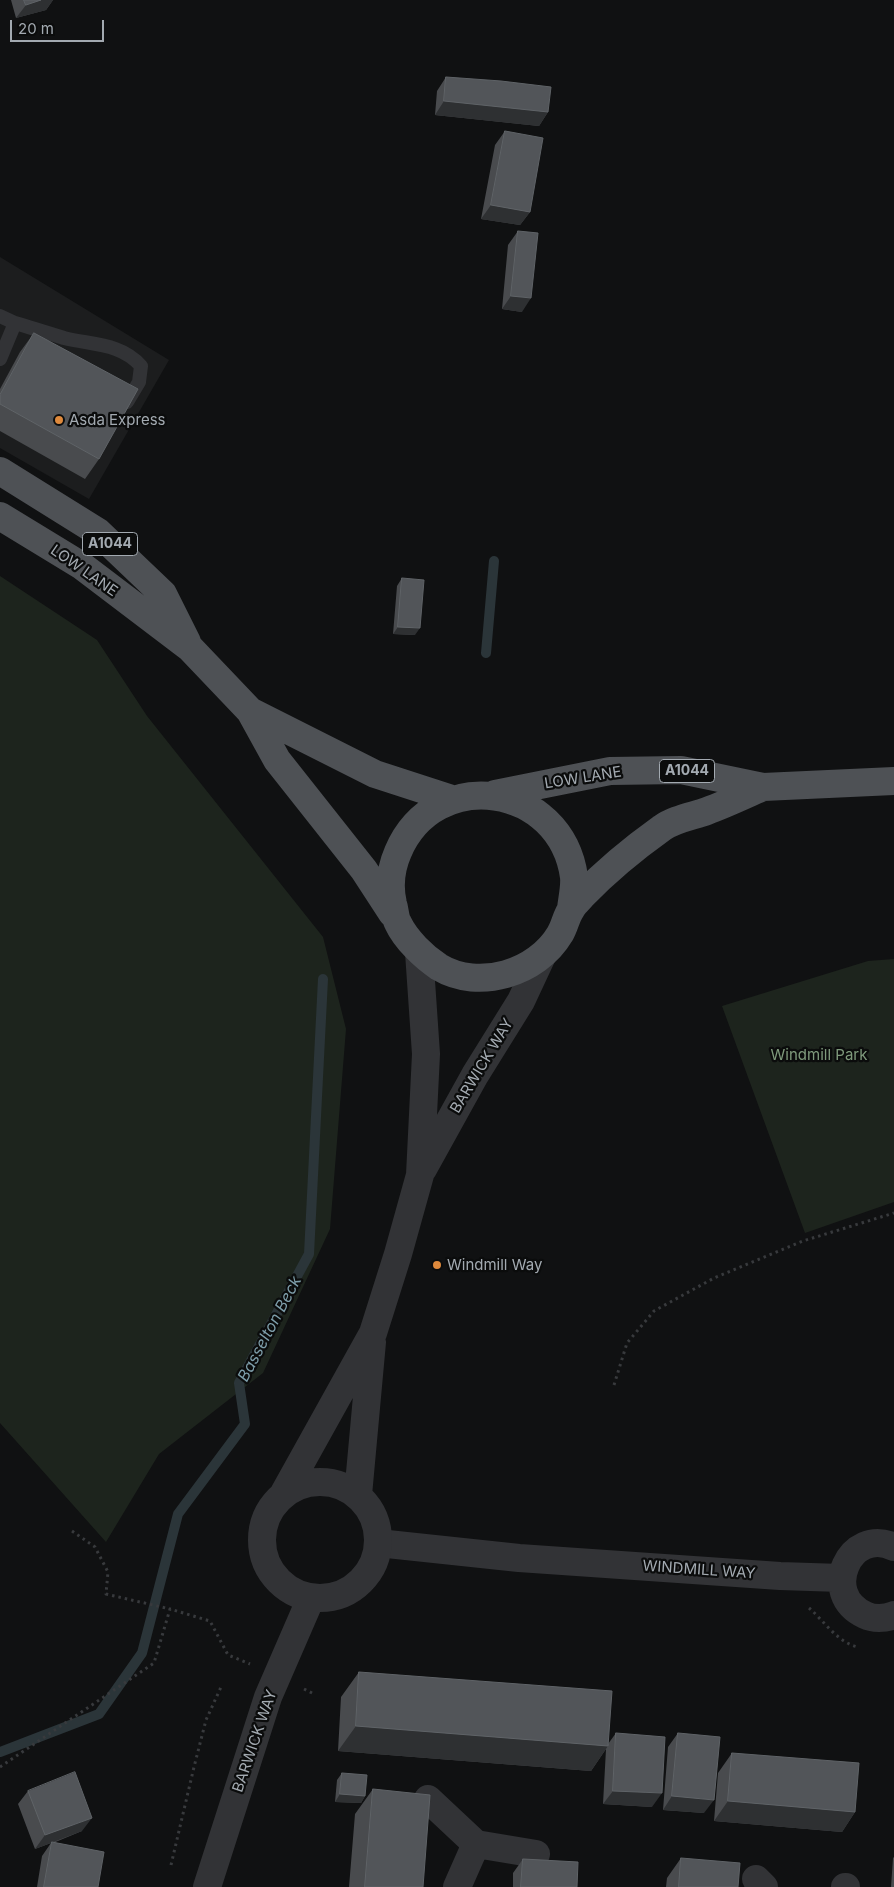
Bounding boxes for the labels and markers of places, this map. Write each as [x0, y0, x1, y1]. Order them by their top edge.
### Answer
place label: Asda Express [69, 411, 165, 429]
marker: Asda Express [53, 414, 65, 426]
place label: Windmill Way [447, 1256, 542, 1274]
marker: Windmill Way [431, 1259, 443, 1271]

